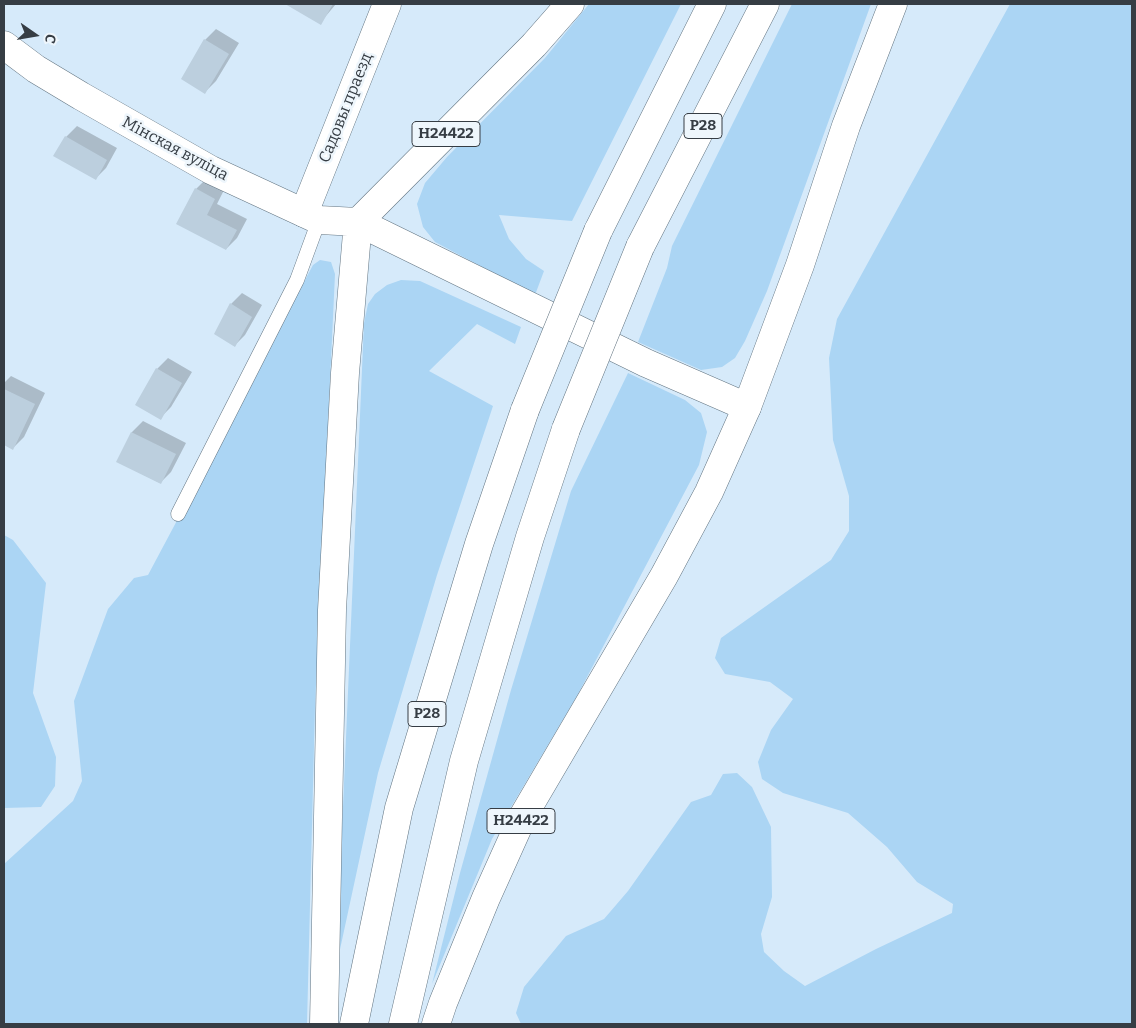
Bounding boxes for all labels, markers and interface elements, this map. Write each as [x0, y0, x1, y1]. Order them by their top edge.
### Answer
north arrow [10, 10, 60, 60]
text: С [41, 32, 59, 45]
street label: Садовы праезд [315, 50, 377, 166]
street label: Мінская вуліца [119, 113, 231, 185]
road number: Р28 [684, 114, 722, 138]
road number: Н24422 [412, 122, 480, 146]
road number: Р28 [408, 702, 446, 726]
road number: Н24422 [487, 808, 555, 834]

